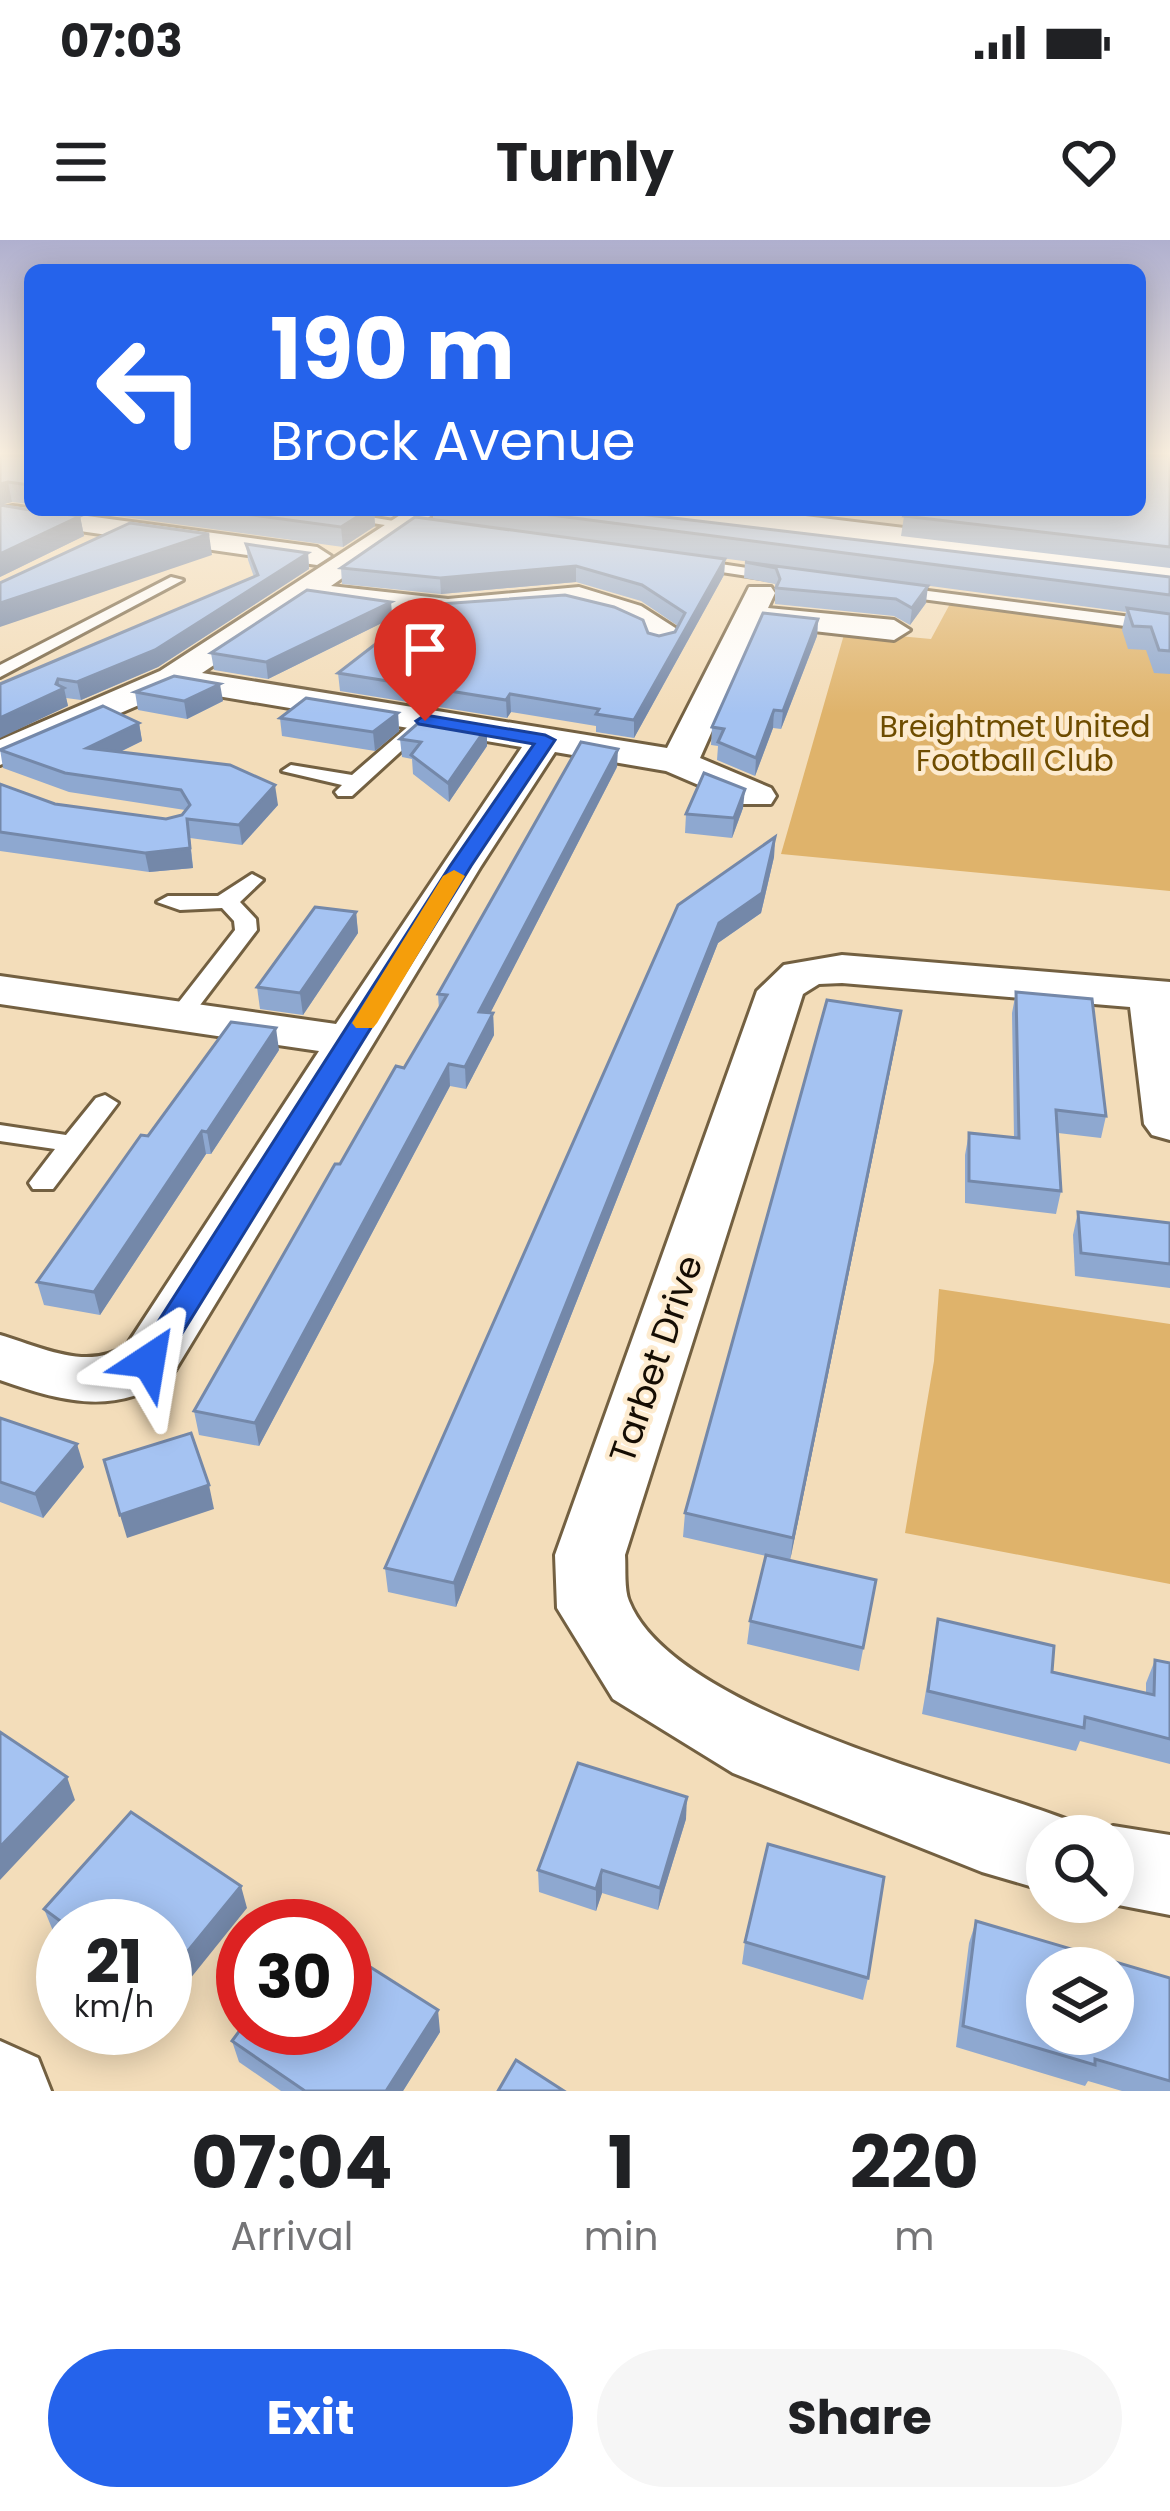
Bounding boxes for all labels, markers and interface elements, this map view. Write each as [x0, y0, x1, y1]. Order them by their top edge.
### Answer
text: 07:03 [60, 10, 183, 73]
text: Turnly [496, 124, 674, 200]
icon: menu [48, 129, 114, 195]
icon: heart [1056, 129, 1122, 195]
text: 190 m [270, 291, 515, 408]
icon: left [72, 312, 228, 468]
text: Brock Avenue [270, 403, 636, 479]
pin [374, 598, 476, 721]
icon: arrive [392, 616, 458, 682]
park label: Breightmet United Football Club [879, 705, 1151, 782]
street label: Tarbet Drive [597, 1248, 715, 1470]
position arrow [86, 1298, 212, 1424]
map controls [1026, 1815, 1134, 2055]
button: search [1026, 1815, 1134, 1923]
speed limit sign: 30 [216, 1899, 372, 2055]
text: 21 [86, 1920, 142, 2004]
button: layers [1026, 1947, 1134, 2055]
text: km/h [74, 1985, 154, 2028]
text: 07:04 [191, 2112, 393, 2213]
text: 1 [608, 2112, 635, 2213]
text: 220 [850, 2112, 979, 2213]
text: Arrival [231, 2209, 353, 2264]
text: min [584, 2209, 659, 2264]
text: m [894, 2209, 934, 2264]
button: Exit [48, 2349, 573, 2487]
button: Share [597, 2349, 1122, 2487]

